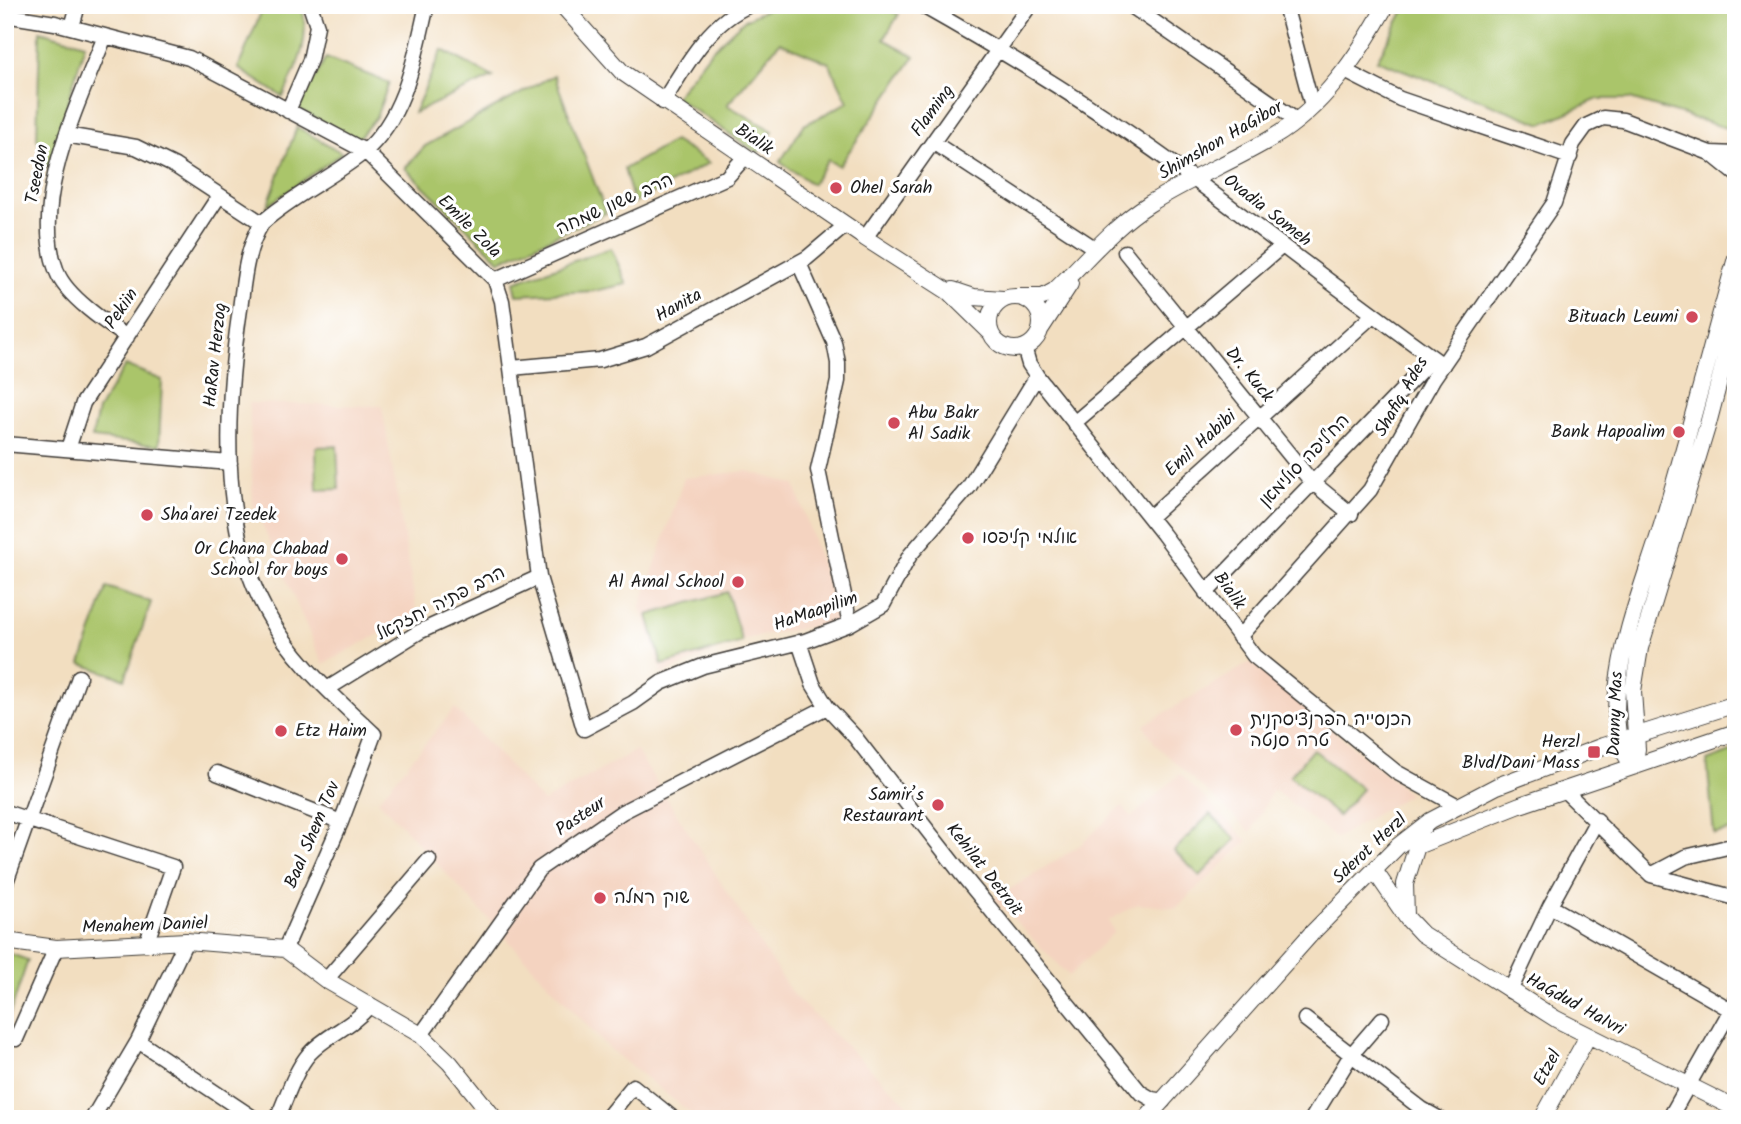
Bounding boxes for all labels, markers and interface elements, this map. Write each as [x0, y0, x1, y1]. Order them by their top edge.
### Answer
street label: Flaming [904, 79, 962, 143]
street label: Shimshon HaGibor [1153, 93, 1290, 188]
street label: Bialik [729, 116, 780, 164]
street label: Tseedon [18, 142, 58, 206]
street label: הרב ששון שמחה [552, 166, 678, 244]
street label: Ovadia Someh [1216, 167, 1318, 255]
place label: Ohel Sarah [850, 174, 932, 203]
marker: Ohel Sarah [828, 180, 844, 196]
street label: Emile Zola [430, 188, 508, 266]
street label: Hanita [650, 281, 708, 331]
street label: Pekiin [98, 282, 146, 336]
street label: HaRav Herzog [196, 301, 236, 409]
place label: Bituach Leumi [1568, 303, 1679, 332]
marker: Bituach Leumi [1684, 309, 1700, 325]
street label: Dr. Kuck [1217, 341, 1281, 410]
street label: Shafiq Ades [1367, 351, 1437, 443]
place label: Abu Bakr Al Sadik [908, 399, 980, 449]
street label: Emil Habibi [1158, 403, 1244, 484]
street label: הח'ליפה סולימאן [1253, 408, 1357, 514]
marker: Abu Bakr Al Sadik [886, 415, 902, 431]
place label: Bank Hapoalim [1551, 418, 1665, 447]
marker: Bank Hapoalim [1671, 424, 1687, 440]
place label: Sha'arei Tzedek [161, 501, 277, 530]
marker: Sha'arei Tzedek [139, 507, 155, 523]
place label: אולמי קליפסו [982, 524, 1077, 553]
marker: אולמי קליפסו [960, 530, 976, 546]
place label: Or Chana Chabad School for boys [194, 535, 329, 585]
marker: Or Chana Chabad School for boys [334, 551, 350, 567]
street label: הרב פתיה יחזקאל [371, 559, 511, 649]
street label: Bialik [1205, 566, 1253, 617]
place label: Al Amal School [608, 568, 725, 597]
marker: Al Amal School [730, 574, 746, 590]
street label: HaMaapilim [770, 584, 862, 640]
street label: Danny Mas [1600, 671, 1632, 757]
place label: הכנסייה הפרנציסקנית טרה סנטה [1250, 706, 1412, 756]
place label: Etz Haim [295, 717, 367, 746]
marker: הכנסייה הפרנציסקנית טרה סנטה [1228, 722, 1244, 738]
marker: Etz Haim [273, 723, 289, 739]
place label: Herzl Blvd/Dani Mass [1462, 728, 1581, 778]
marker: Herzl Blvd/Dani Mass [1586, 744, 1602, 760]
street label: Baal Shem Tov [277, 776, 349, 893]
place label: Samir’s Restaurant [843, 781, 925, 831]
street label: Pasteur [550, 789, 613, 845]
marker: Samir’s Restaurant [930, 797, 946, 813]
street label: Sderot Herzl [1326, 806, 1414, 891]
street label: Kehilat Detroit [938, 817, 1030, 924]
place label: שוק רמלה [614, 884, 690, 913]
marker: שוק רמלה [592, 890, 608, 906]
street label: Menahem Daniel [81, 909, 209, 943]
street label: HaGdud HaIvri [1520, 966, 1630, 1045]
street label: Etzel [1526, 1044, 1570, 1092]

